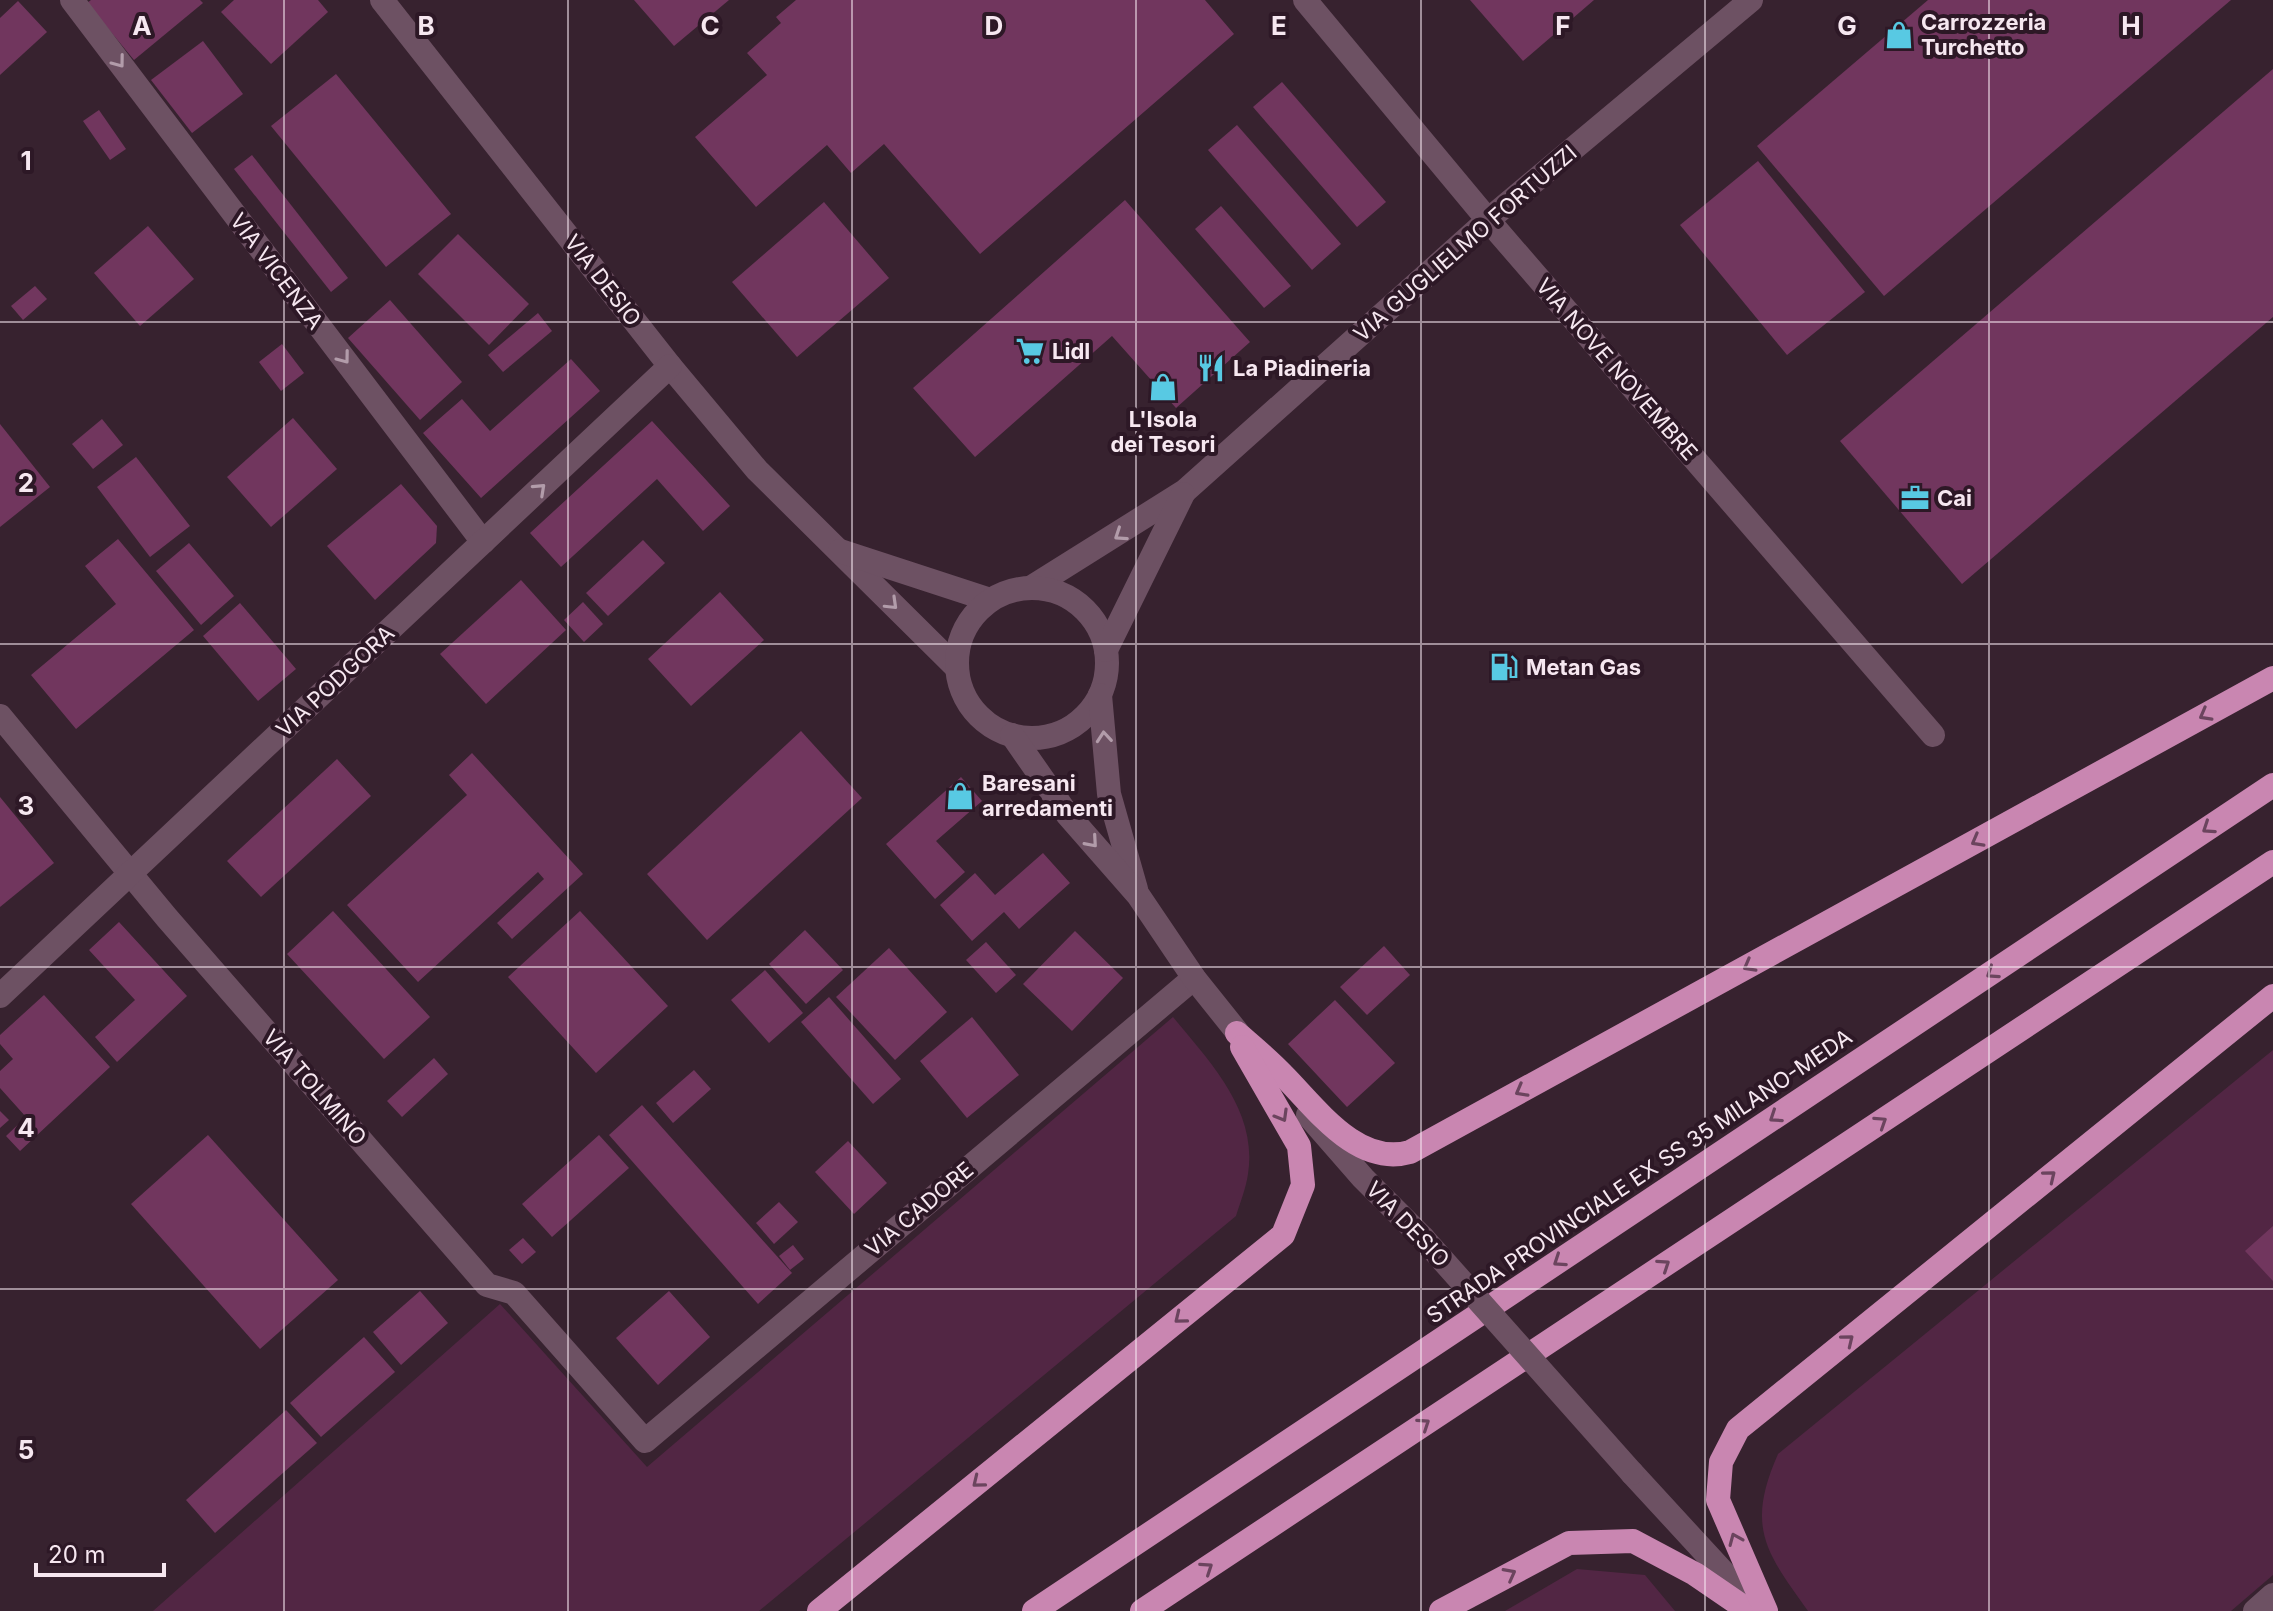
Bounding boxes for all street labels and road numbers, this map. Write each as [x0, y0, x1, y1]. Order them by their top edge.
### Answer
street label: VIA GUGLIELMO FORTUZZI [1348, 139, 1582, 347]
street label: VIA VICENZA [225, 208, 329, 334]
street label: VIA DESIO [559, 229, 647, 331]
street label: VIA NOVE NOVEMBRE [1531, 273, 1703, 465]
street label: VIA PODGORA [271, 620, 399, 742]
street label: STRADA PROVINCIALE EX SS 35 MILANO-MEDA [1421, 1023, 1857, 1329]
street label: VIA TOLMINO [258, 1024, 372, 1150]
street label: VIA CADORE [860, 1156, 978, 1262]
street label: VIA DESIO [1361, 1176, 1455, 1272]

